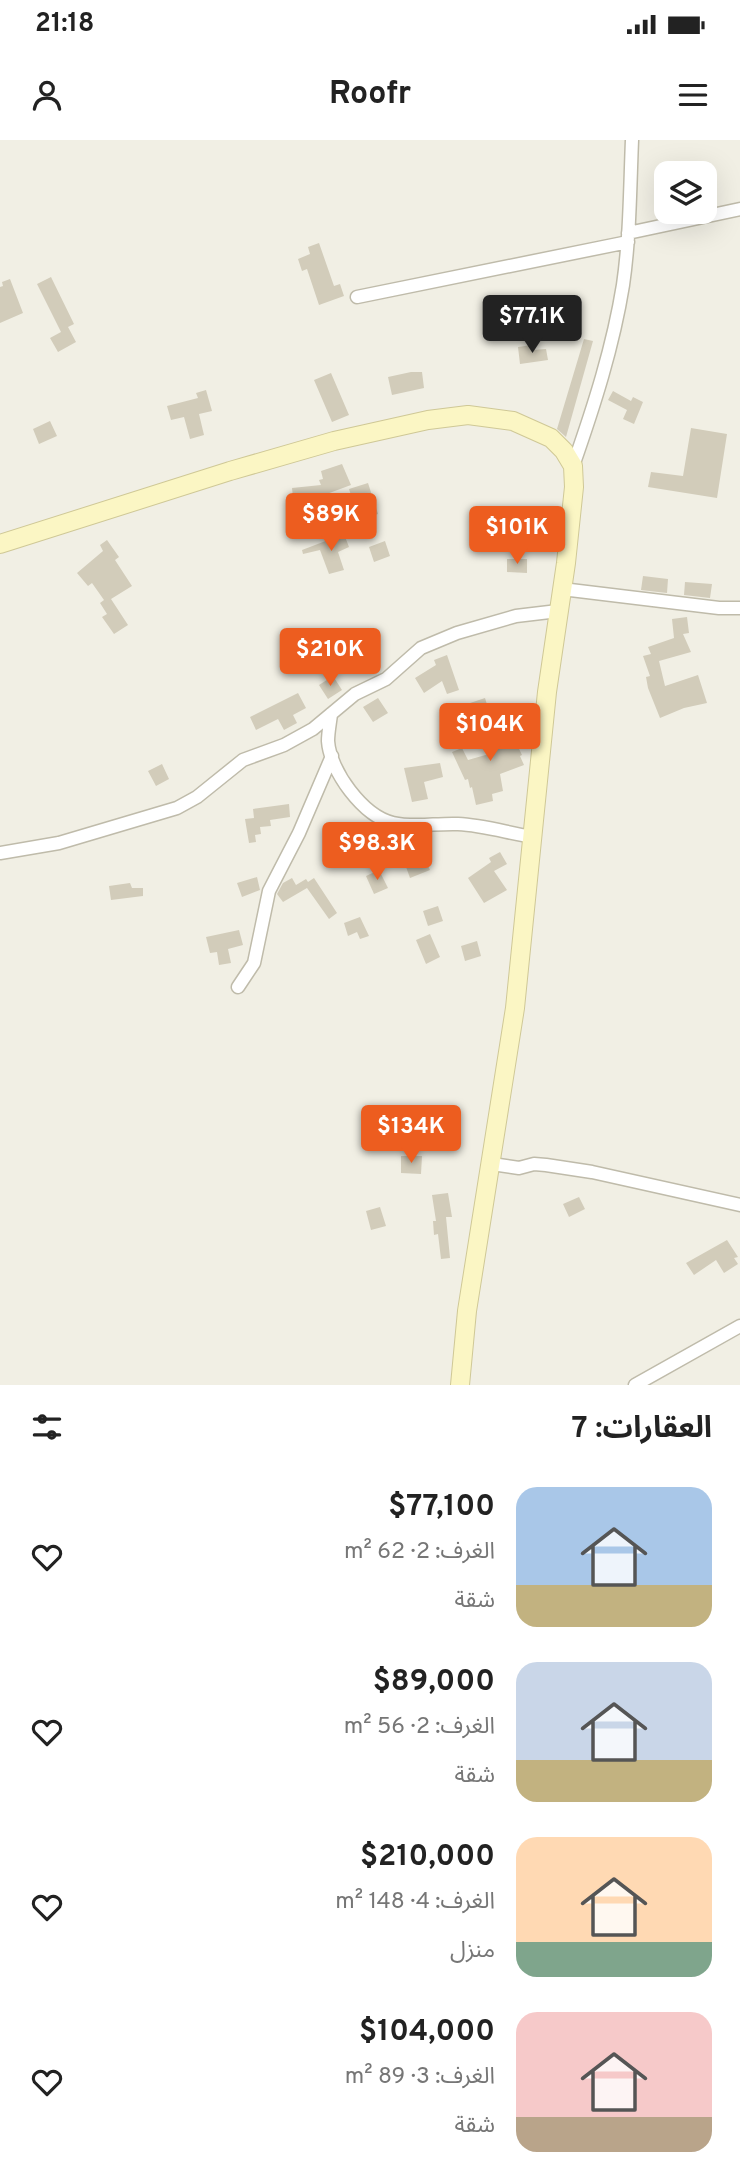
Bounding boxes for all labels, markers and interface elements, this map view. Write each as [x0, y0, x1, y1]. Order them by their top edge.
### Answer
text: 21:18 [35, 8, 94, 41]
text: Roofr [329, 75, 411, 115]
icon: person [28, 76, 66, 114]
icon: menu [674, 76, 712, 114]
map controls [654, 161, 717, 224]
button: layers [654, 161, 717, 224]
pin: $77.1K [475, 296, 589, 355]
text: $77.1K [499, 303, 565, 332]
pin: $89K [290, 494, 372, 553]
text: $89K [302, 501, 360, 530]
pin: $101K [468, 506, 566, 566]
text: $101K [485, 514, 549, 543]
pin: $210K [281, 629, 379, 688]
text: $210K [296, 636, 364, 665]
pin: $104K [441, 704, 539, 763]
text: $104K [455, 711, 525, 740]
pin: $98.3K [320, 822, 434, 882]
text: $98.3K [338, 830, 416, 859]
pin: $134K [362, 1105, 460, 1165]
text: $134K [377, 1113, 445, 1142]
icon: filters [28, 1408, 66, 1446]
text: العقارات: 7 [572, 1411, 712, 1448]
text: $77,100 [388, 1489, 495, 1526]
icon: home [572, 1515, 656, 1599]
icon: heart [28, 1538, 66, 1576]
text: الغرف: 2 · 62 m² [344, 1538, 495, 1567]
text: شقة [454, 1587, 495, 1616]
text: $89,000 [373, 1664, 495, 1701]
icon: home [572, 1690, 656, 1774]
icon: heart [28, 1713, 66, 1751]
text: الغرف: 2 · 56 m² [344, 1713, 495, 1742]
text: شقة [454, 1762, 495, 1791]
text: $210,000 [360, 1839, 495, 1876]
icon: home [572, 1865, 656, 1949]
icon: heart [28, 1888, 66, 1926]
text: الغرف: 4 · 148 m² [335, 1888, 495, 1917]
text: منزل [450, 1937, 495, 1966]
text: $104,000 [359, 2014, 495, 2051]
icon: home [572, 2040, 656, 2124]
icon: heart [28, 2063, 66, 2101]
text: الغرف: 3 · 89 m² [345, 2063, 495, 2092]
text: شقة [454, 2112, 495, 2141]

